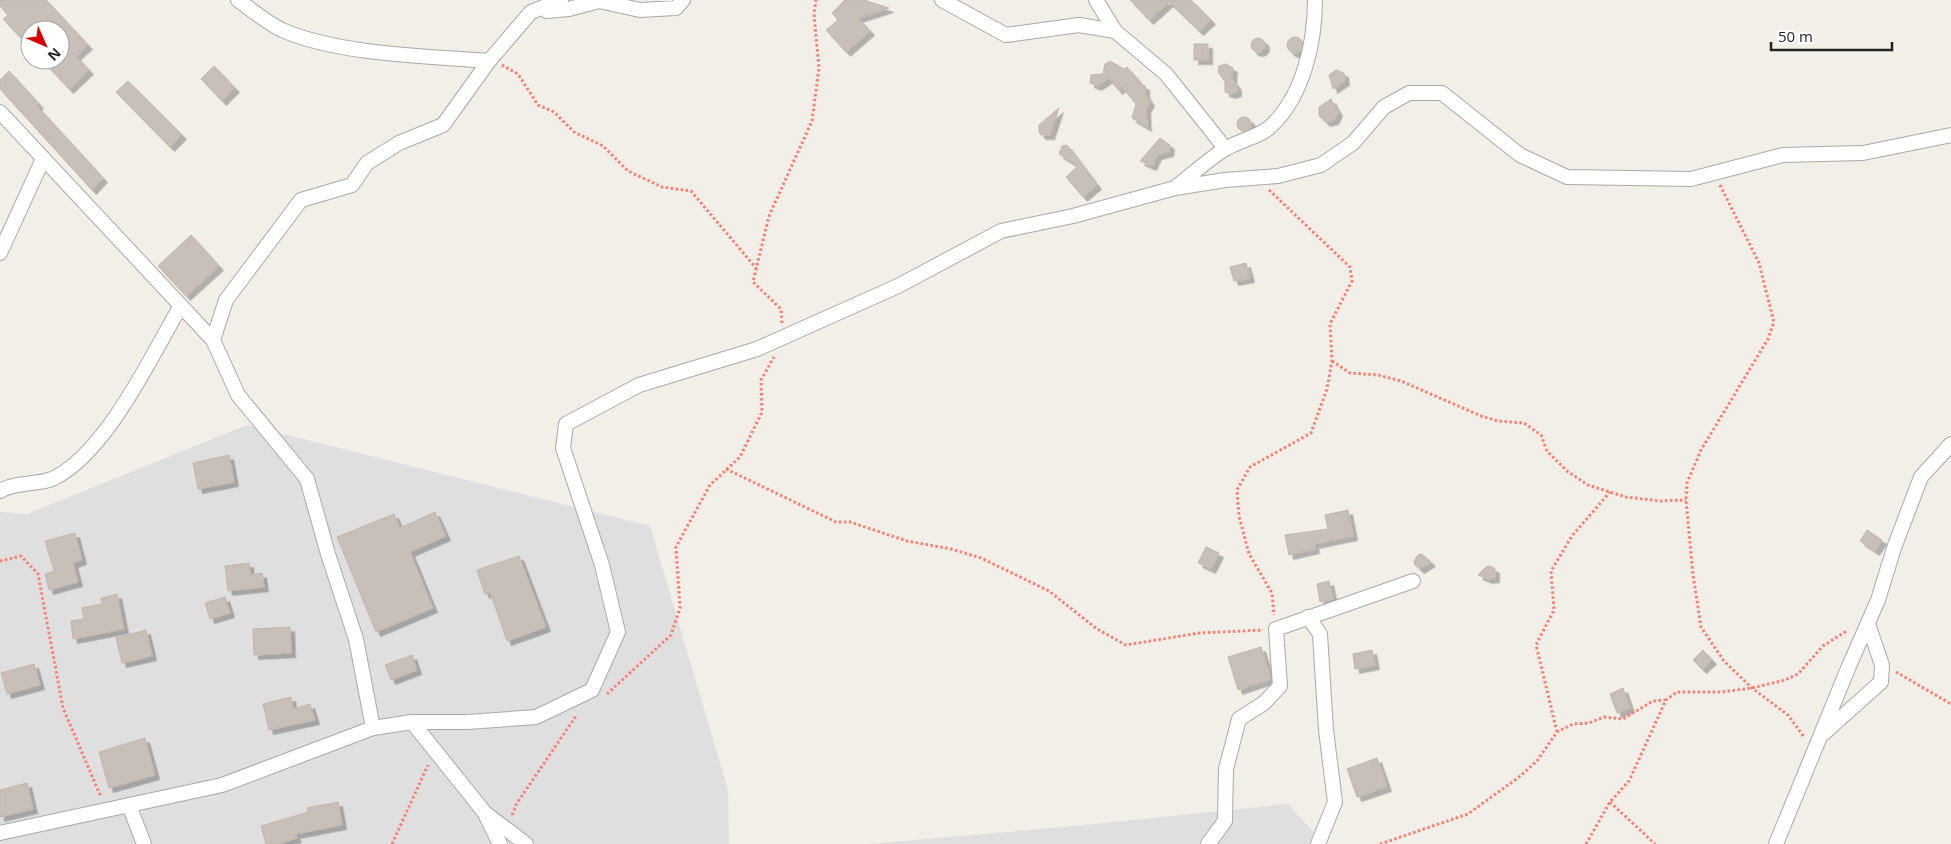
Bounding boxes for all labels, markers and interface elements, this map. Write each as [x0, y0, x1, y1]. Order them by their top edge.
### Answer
north arrow [20, 20, 70, 70]
scale bar [1771, 20, 1892, 52]
text: 50 m [1778, 26, 1813, 46]
text: N [44, 44, 65, 65]

